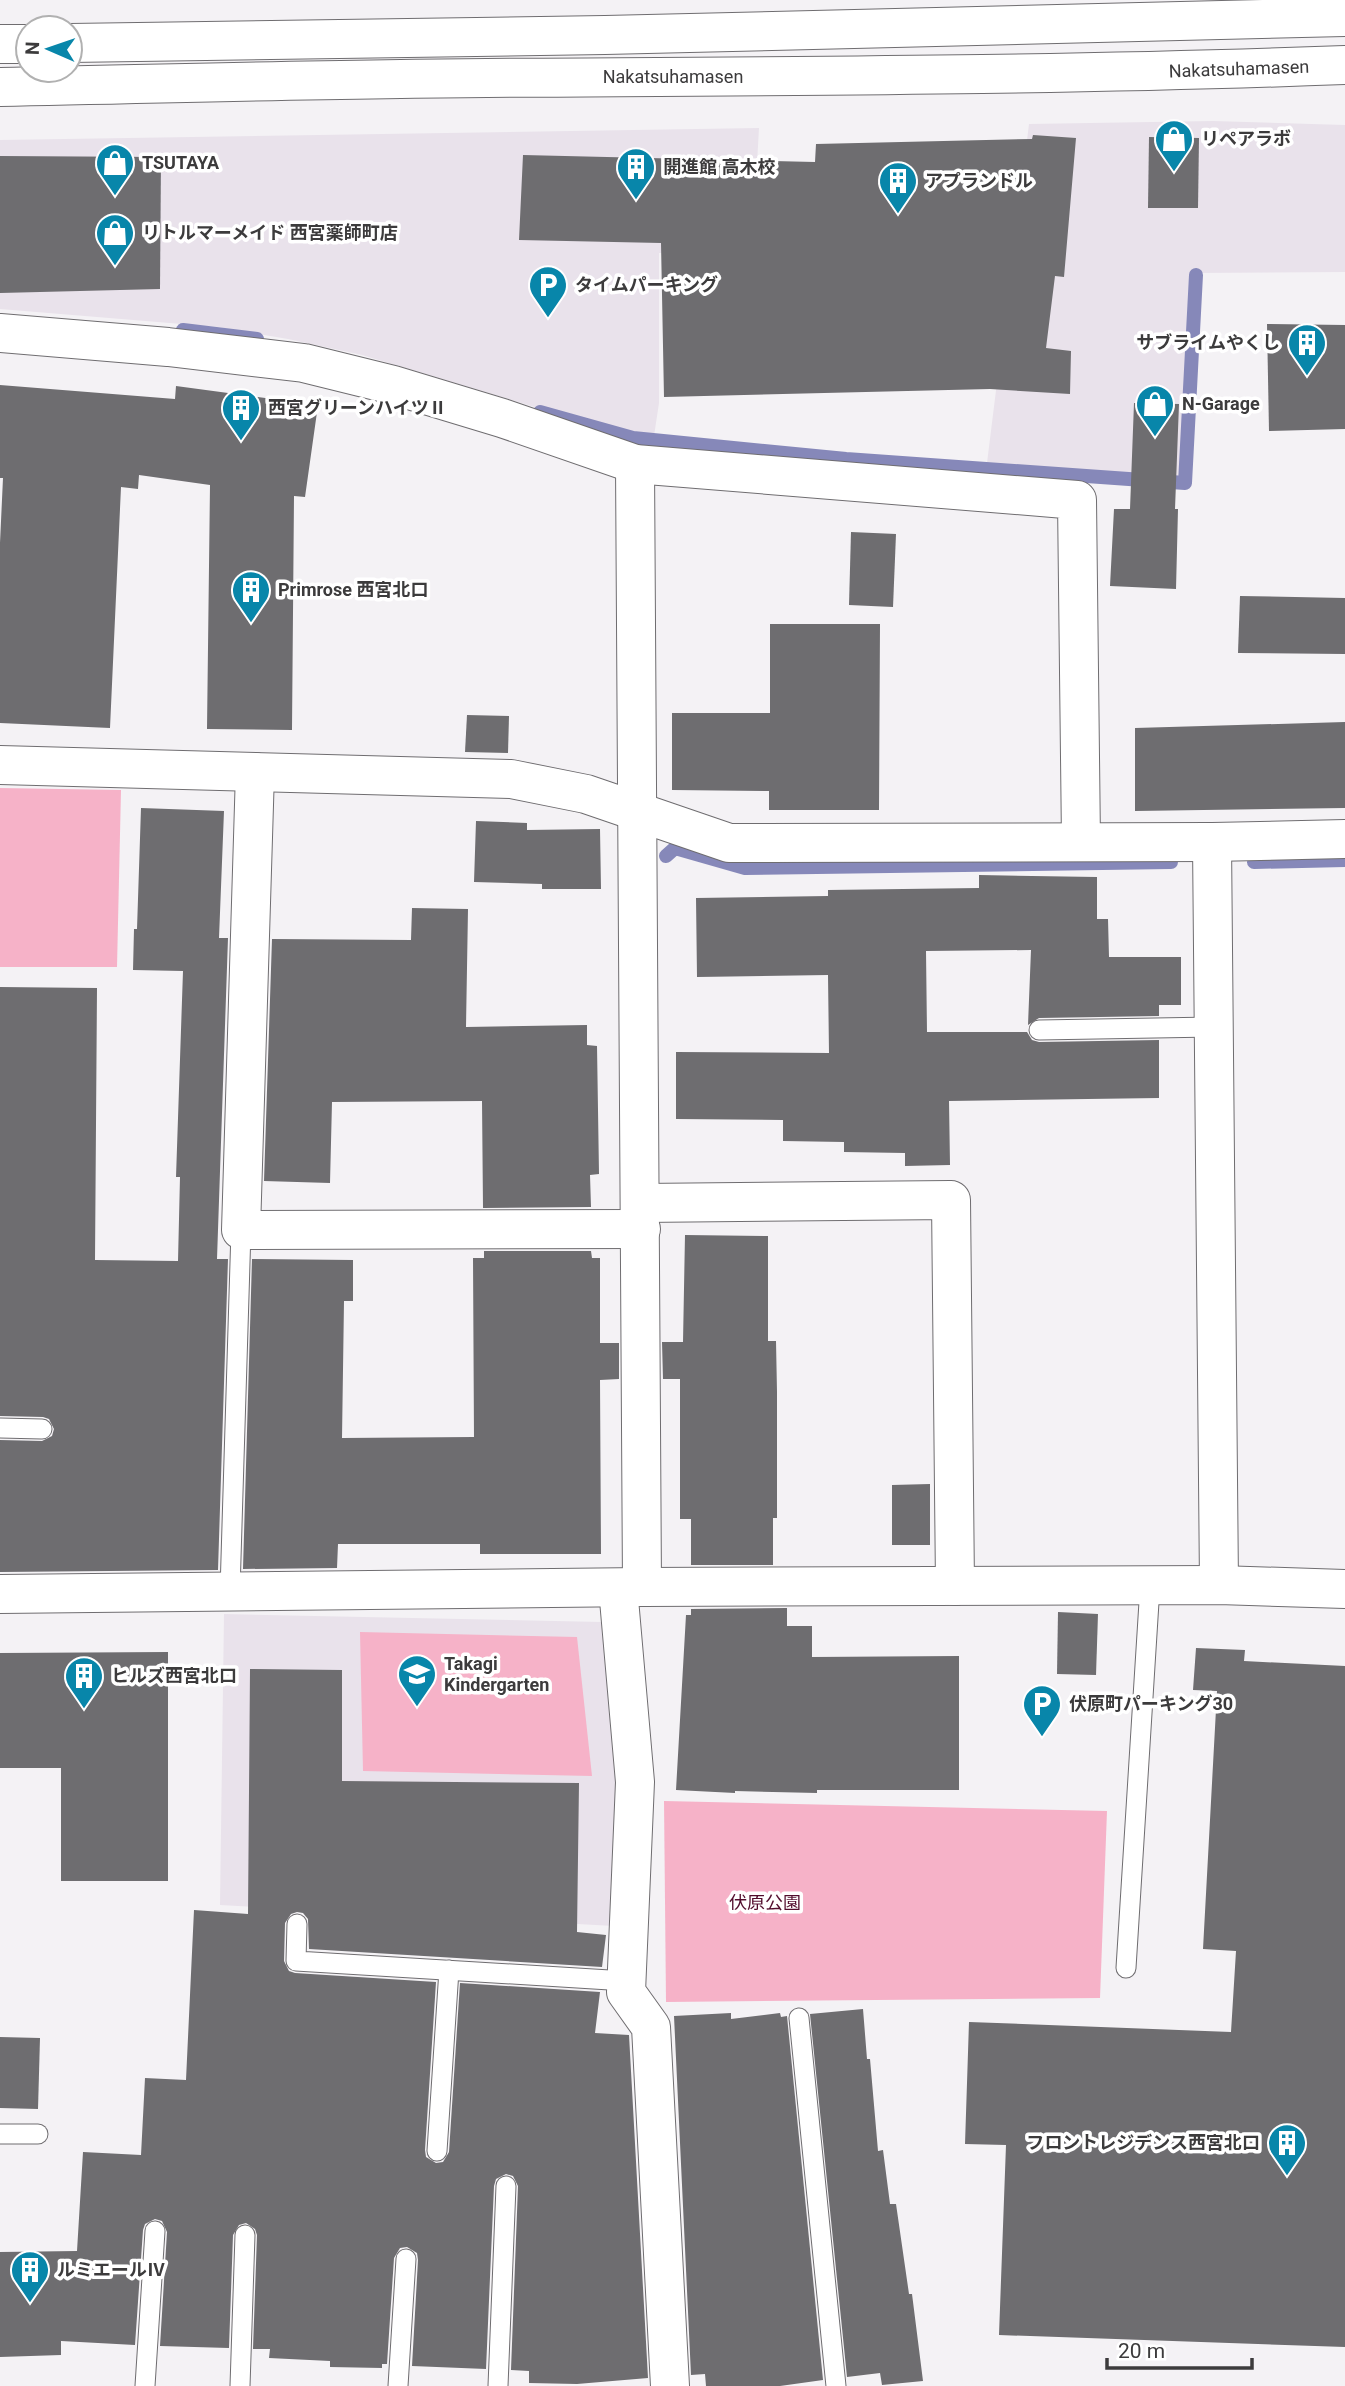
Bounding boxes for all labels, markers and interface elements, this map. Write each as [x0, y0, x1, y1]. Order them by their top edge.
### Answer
north arrow [14, 14, 84, 84]
text: N [21, 41, 44, 56]
street label: Nakatsuhamasen [1168, 56, 1310, 81]
street label: Nakatsuhamasen [603, 66, 743, 87]
shop icon: リペアラボ [1153, 118, 1195, 173]
place label: リペアラボ [1201, 128, 1291, 149]
shop icon: TSUTAYA [94, 142, 136, 197]
building icon: 開進館 高木校 [615, 146, 657, 201]
place label: TSUTAYA [142, 152, 220, 173]
place label: 開進館 高木校 [663, 156, 775, 177]
building icon: アプランドル [877, 160, 919, 215]
place label: アプランドル [925, 170, 1033, 191]
shop icon: リトルマーメイド 西宮薬師町店 [94, 212, 136, 267]
place label: リトルマーメイド 西宮薬師町店 [142, 222, 398, 243]
parking icon: タイムパーキング [527, 264, 569, 319]
place label: タイムパーキング [575, 274, 718, 295]
building icon: サブライムやくし [1286, 322, 1328, 377]
place label: サブライムやくし [1136, 332, 1280, 353]
shop icon: N-Garage [1134, 383, 1176, 438]
building icon: 西宮グリーンハイツⅡ [220, 387, 262, 442]
place label: N-Garage [1182, 393, 1260, 414]
place label: 西宮グリーンハイツⅡ [268, 397, 447, 418]
building icon: Primrose 西宮北口 [230, 569, 272, 624]
place label: Primrose 西宮北口 [278, 579, 428, 600]
school or university icon: Takagi Kindergarten [396, 1653, 438, 1708]
place label: Takagi Kindergarten [444, 1653, 549, 1695]
building icon: ヒルズ西宮北口 [63, 1655, 105, 1710]
place label: ヒルズ西宮北口 [111, 1665, 237, 1686]
parking icon: 伏原町パーキング30 [1021, 1683, 1063, 1738]
place label: 伏原町パーキング30 [1069, 1693, 1233, 1714]
park label: 伏原公園 [729, 1892, 801, 1913]
building icon: フロントレジデンス西宮北口 [1266, 2122, 1308, 2177]
place label: フロントレジデンス西宮北口 [1026, 2132, 1260, 2153]
building icon: ルミエールⅣ [9, 2249, 51, 2304]
place label: ルミエールⅣ [57, 2259, 165, 2280]
scale bar [1107, 2326, 1252, 2370]
text: 20 m [1118, 2339, 1165, 2363]

